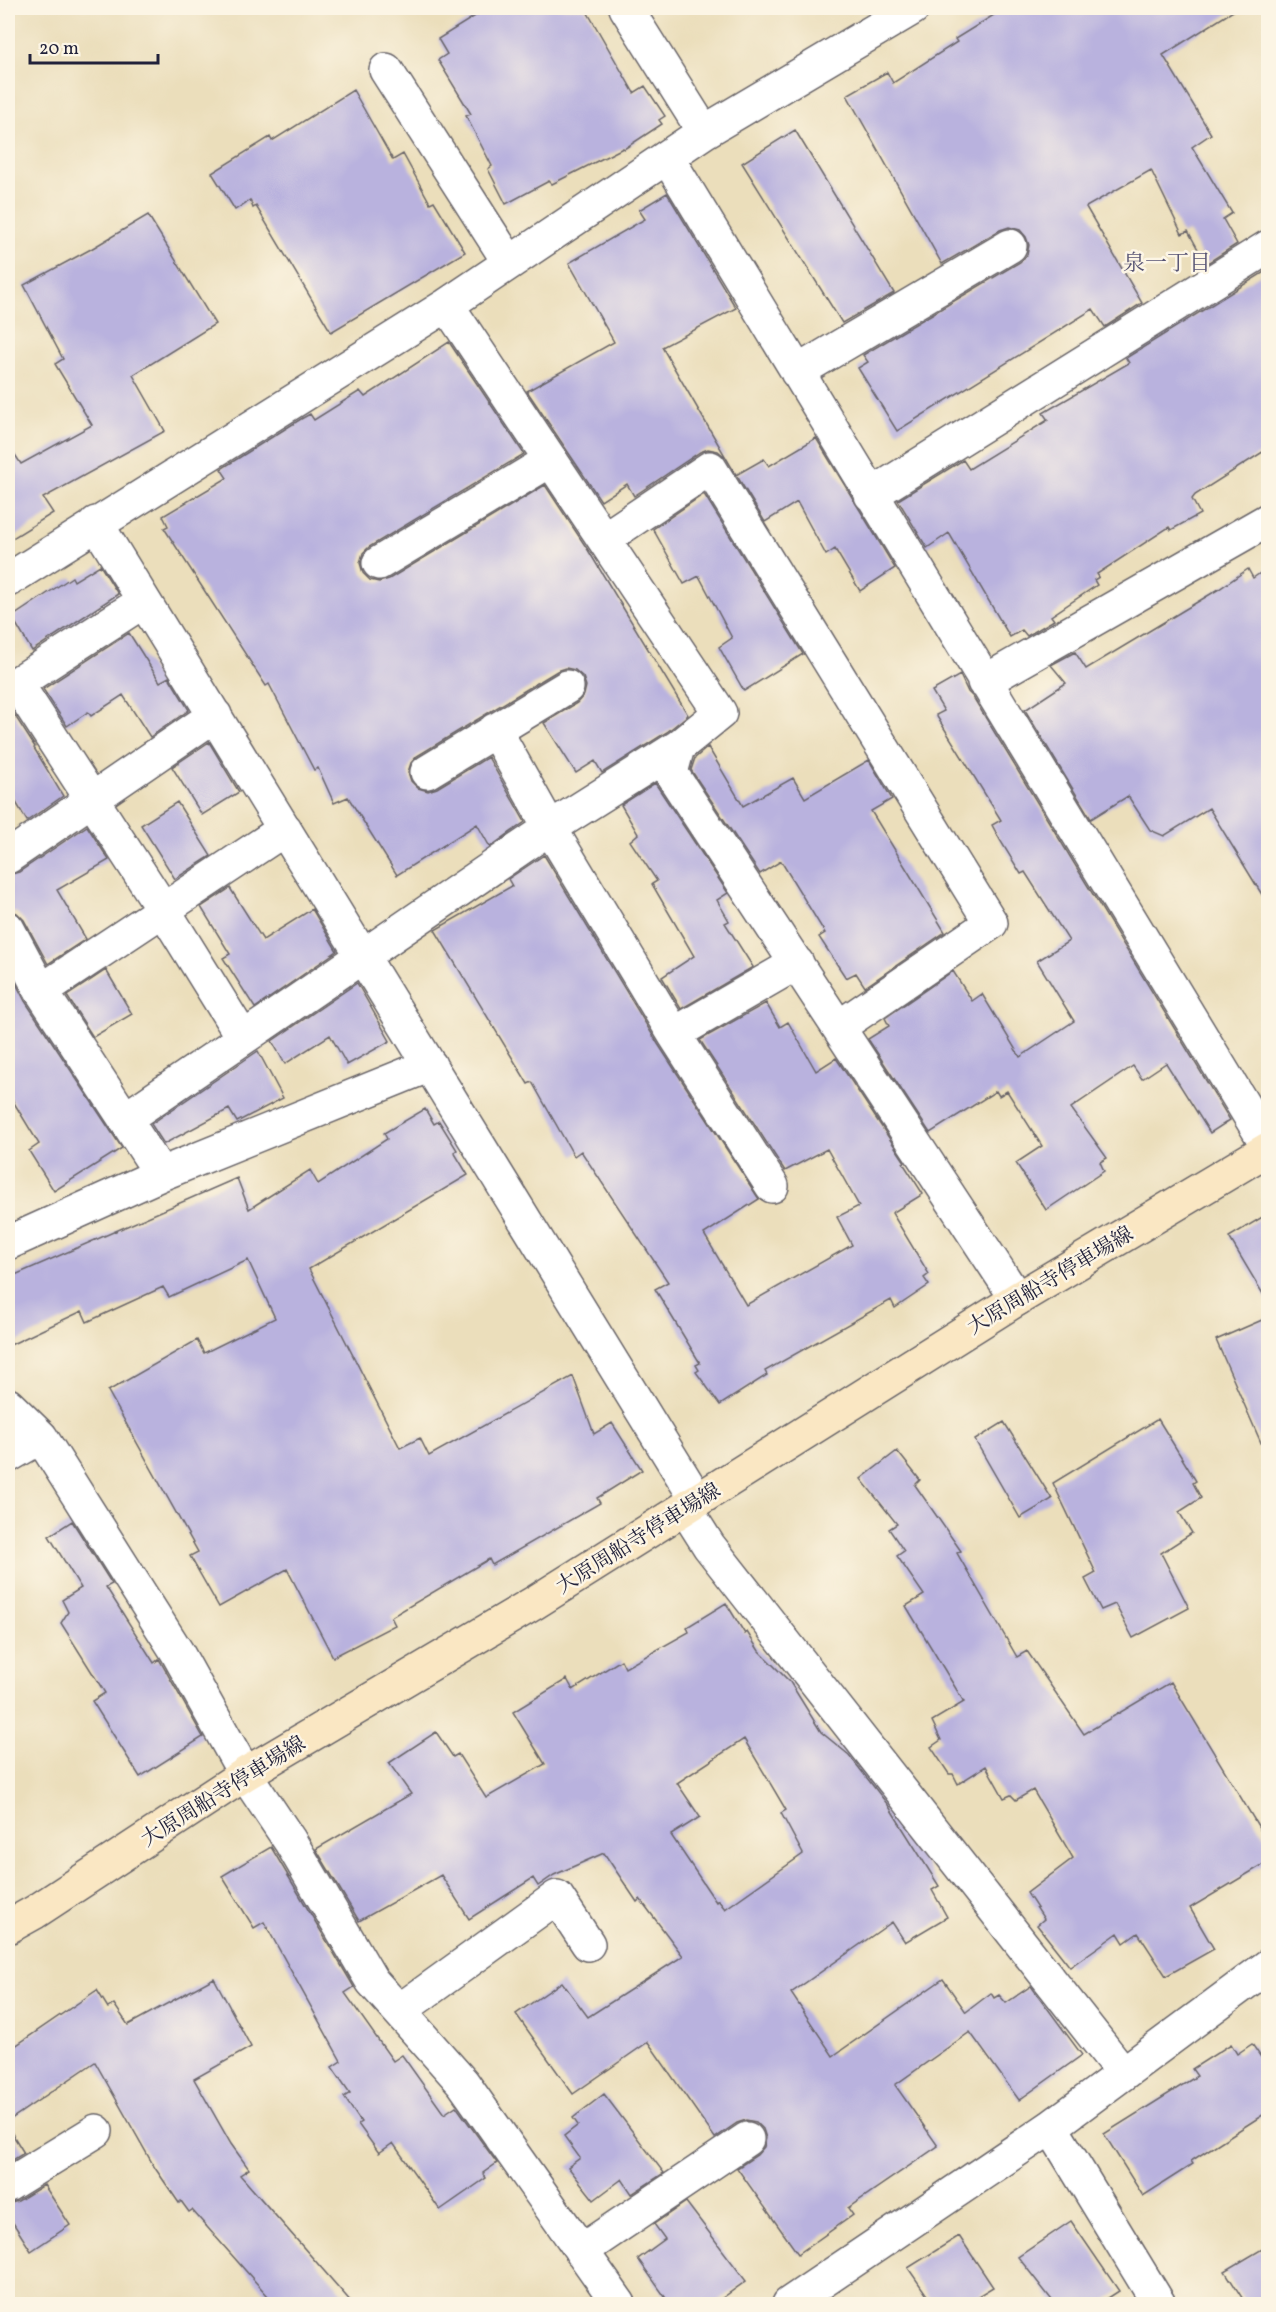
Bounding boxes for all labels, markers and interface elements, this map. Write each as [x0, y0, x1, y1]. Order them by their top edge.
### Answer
scale bar [30, 27, 158, 65]
text: 20 m [39, 37, 79, 62]
district label: 泉一丁目 [1123, 249, 1211, 280]
street label: 大原周船寺停車場線 [962, 1220, 1139, 1342]
street label: 大原周船寺停車場線 [551, 1477, 727, 1602]
street label: 大原周船寺停車場線 [136, 1730, 312, 1855]

